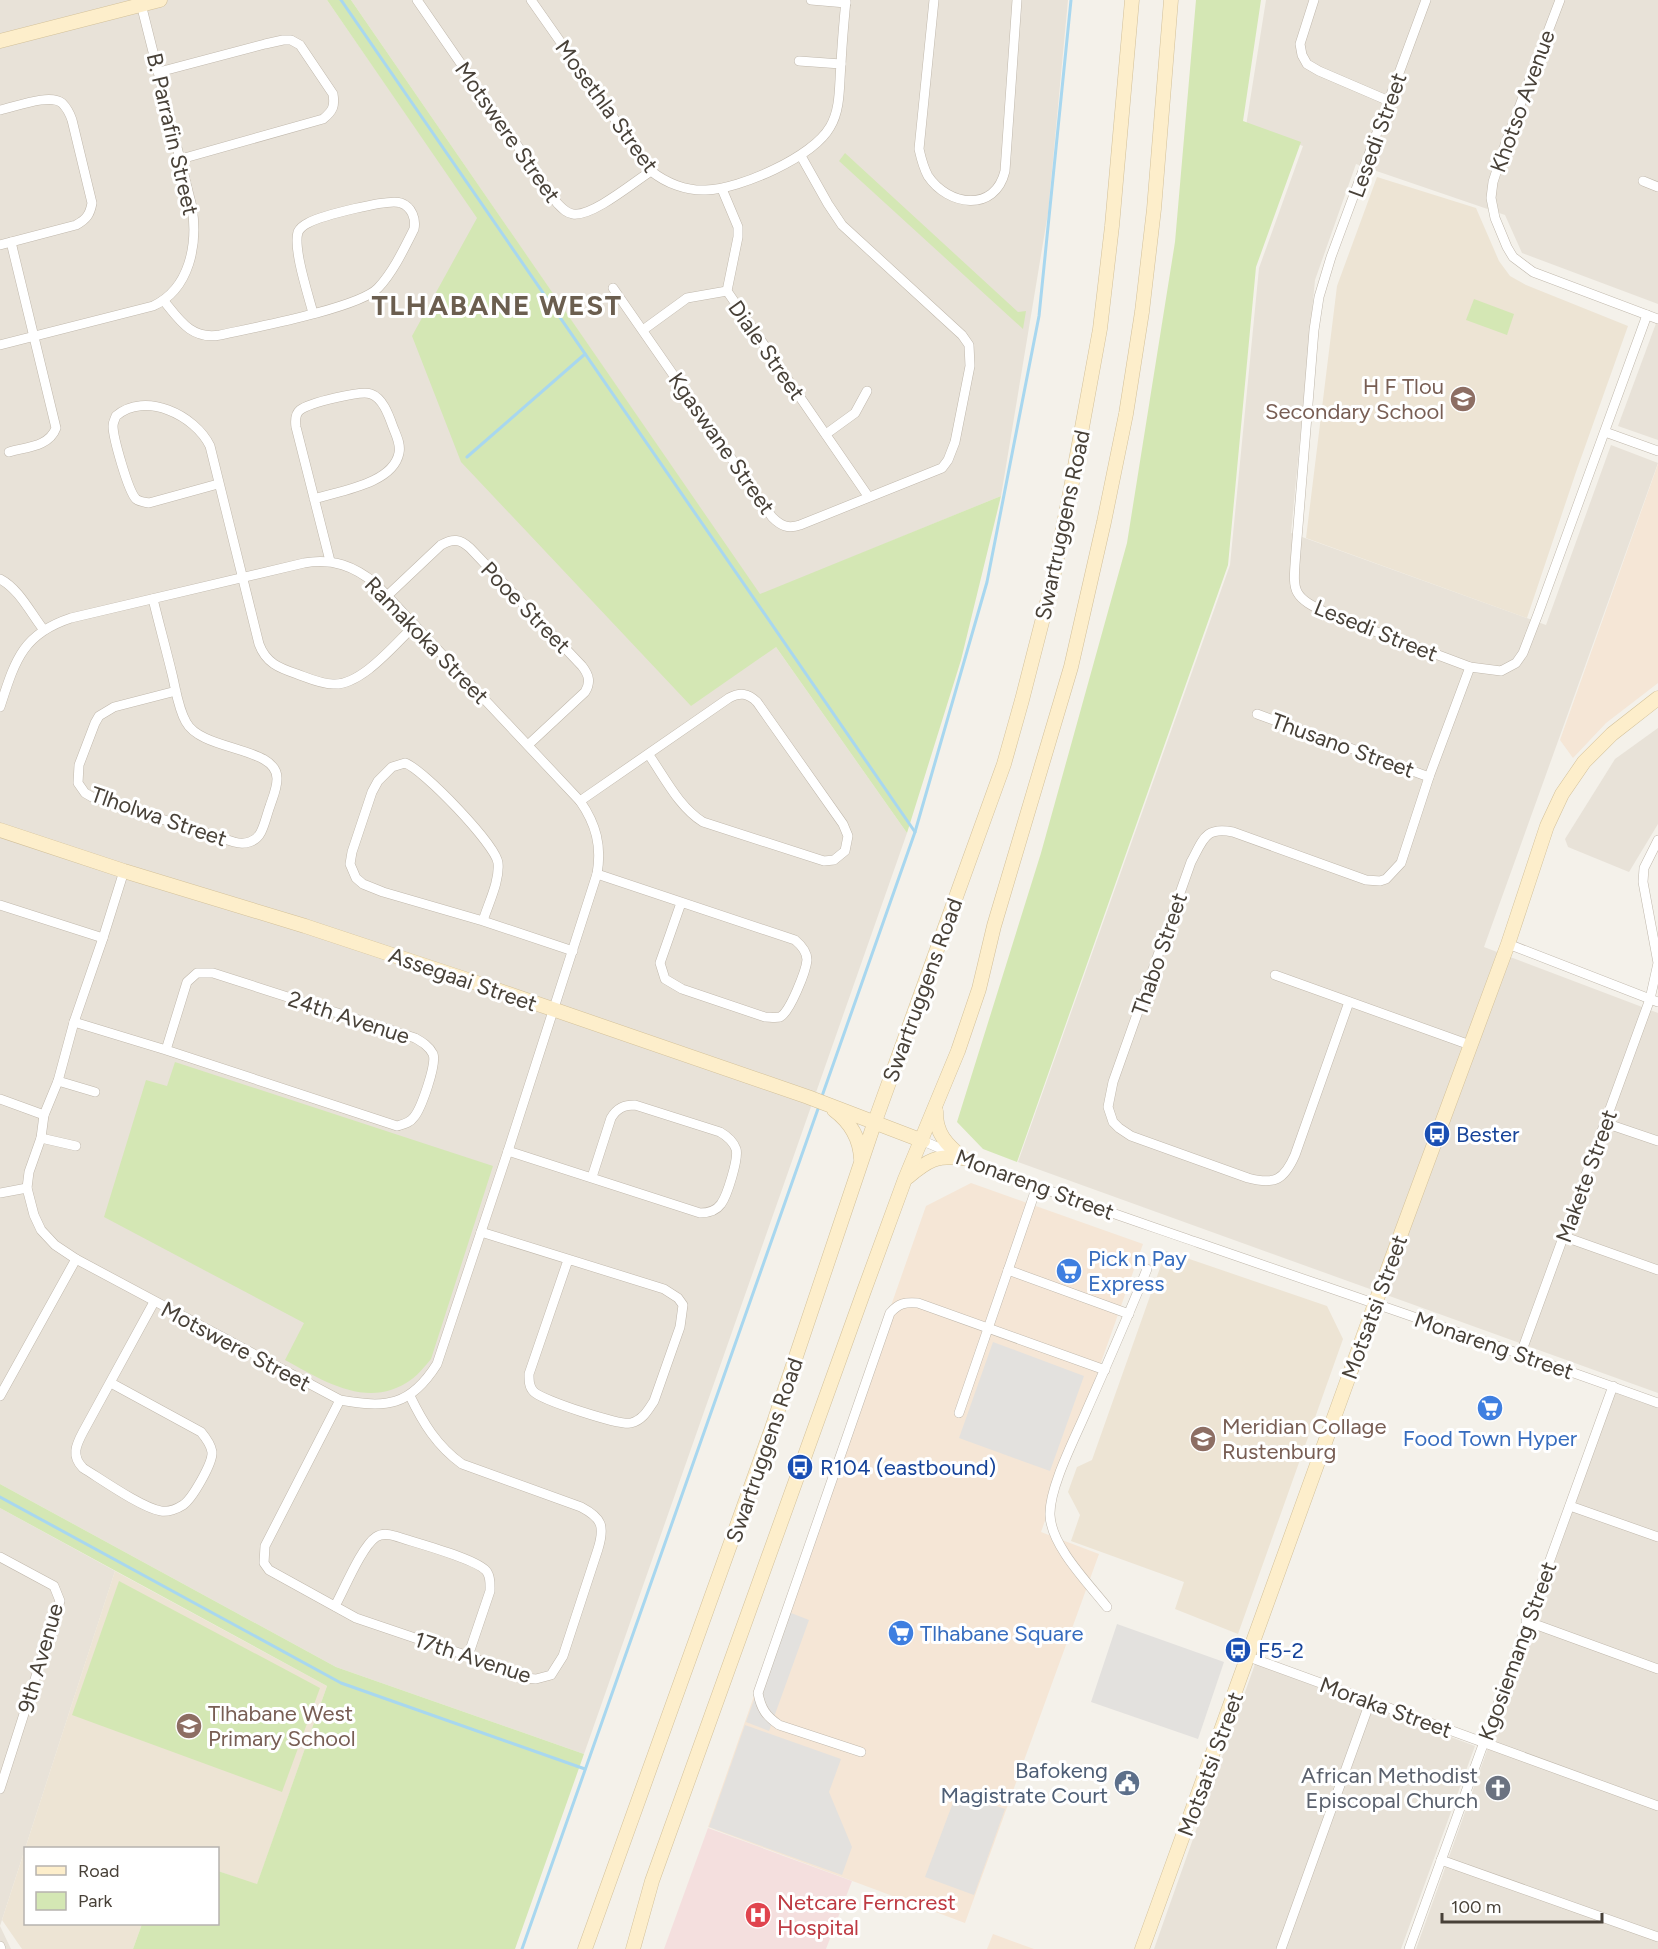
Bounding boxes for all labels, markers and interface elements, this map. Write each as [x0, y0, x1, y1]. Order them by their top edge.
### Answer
street label: Khotso Avenue [1484, 26, 1561, 176]
street label: Mosethla Street [549, 35, 664, 178]
street label: B. Parrafin Street [141, 50, 204, 218]
street label: Motswere Street [449, 57, 566, 208]
street label: Lesedi Street [1342, 69, 1413, 201]
district label: TLHABANE WEST [371, 288, 623, 322]
street label: Diale Street [722, 295, 811, 405]
street label: Kgaswane Street [663, 367, 781, 519]
place label: H F Tlou Secondary School [1265, 373, 1444, 425]
school or university icon: H F Tlou Secondary School [1448, 384, 1478, 414]
street label: Swartruggens Road [1029, 428, 1096, 623]
street label: Pooe Street [475, 556, 576, 659]
street label: Ramakoka Street [359, 571, 494, 710]
street label: Lesedi Street [1310, 593, 1441, 667]
street label: Thusano Street [1268, 707, 1418, 784]
street label: Tlholwa Street [87, 781, 230, 852]
street label: Thabo Street [1126, 889, 1193, 1019]
street label: Swartruggens Road [877, 895, 968, 1086]
street label: Assegaai Street [385, 941, 540, 1017]
street label: 24th Avenue [285, 985, 413, 1050]
street label: Makete Street [1550, 1106, 1623, 1246]
bus stop icon: Bester [1422, 1119, 1452, 1149]
place label: Bester [1456, 1121, 1520, 1148]
street label: Monareng Street [952, 1143, 1118, 1226]
street label: Motsatsi Street [1336, 1231, 1413, 1383]
place label: Pick n Pay Express [1088, 1245, 1187, 1297]
supermarket icon: Pick n Pay Express [1054, 1256, 1084, 1286]
street label: Motswere Street [156, 1296, 315, 1397]
street label: Monareng Street [1411, 1306, 1577, 1385]
street label: Swartruggens Road [720, 1354, 809, 1546]
supermarket icon: Food Town Hyper [1475, 1393, 1505, 1423]
place label: Meridian Collage Rustenburg [1222, 1413, 1387, 1465]
school or university icon: Meridian Collage Rustenburg [1188, 1424, 1218, 1454]
place label: Food Town Hyper [1403, 1425, 1578, 1452]
bus stop icon: R104 (eastbound) [785, 1452, 815, 1482]
place label: R104 (eastbound) [820, 1454, 996, 1481]
street label: Kgosiemang Street [1473, 1558, 1562, 1744]
street label: 9th Avenue [12, 1600, 69, 1716]
supermarket icon: Tlhabane Square [886, 1618, 916, 1648]
place label: Tlhabane Square [920, 1620, 1083, 1647]
street label: 17th Avenue [411, 1626, 535, 1689]
bus stop icon: F5-2 [1223, 1635, 1253, 1665]
place label: F5-2 [1258, 1637, 1304, 1664]
street label: Moraka Street [1316, 1671, 1456, 1744]
street label: Motsatsi Street [1172, 1688, 1249, 1840]
place label: Tlhabane West Primary School [208, 1700, 356, 1752]
school or university icon: Tlhabane West Primary School [174, 1711, 204, 1741]
place label: Bafokeng Magistrate Court [941, 1757, 1108, 1809]
place label: African Methodist Episcopal Church [1301, 1762, 1478, 1814]
public building icon: Bafokeng Magistrate Court [1112, 1768, 1142, 1798]
church icon: African Methodist Episcopal Church [1483, 1773, 1513, 1803]
legend [24, 1847, 219, 1925]
text: Road [78, 1860, 119, 1882]
scale bar [1442, 1886, 1602, 1924]
place label: Netcare Ferncrest Hospital [777, 1889, 956, 1941]
text: Park [78, 1890, 113, 1912]
text: 100 m [1451, 1896, 1501, 1918]
hospital icon: Netcare Ferncrest Hospital [743, 1900, 773, 1930]

